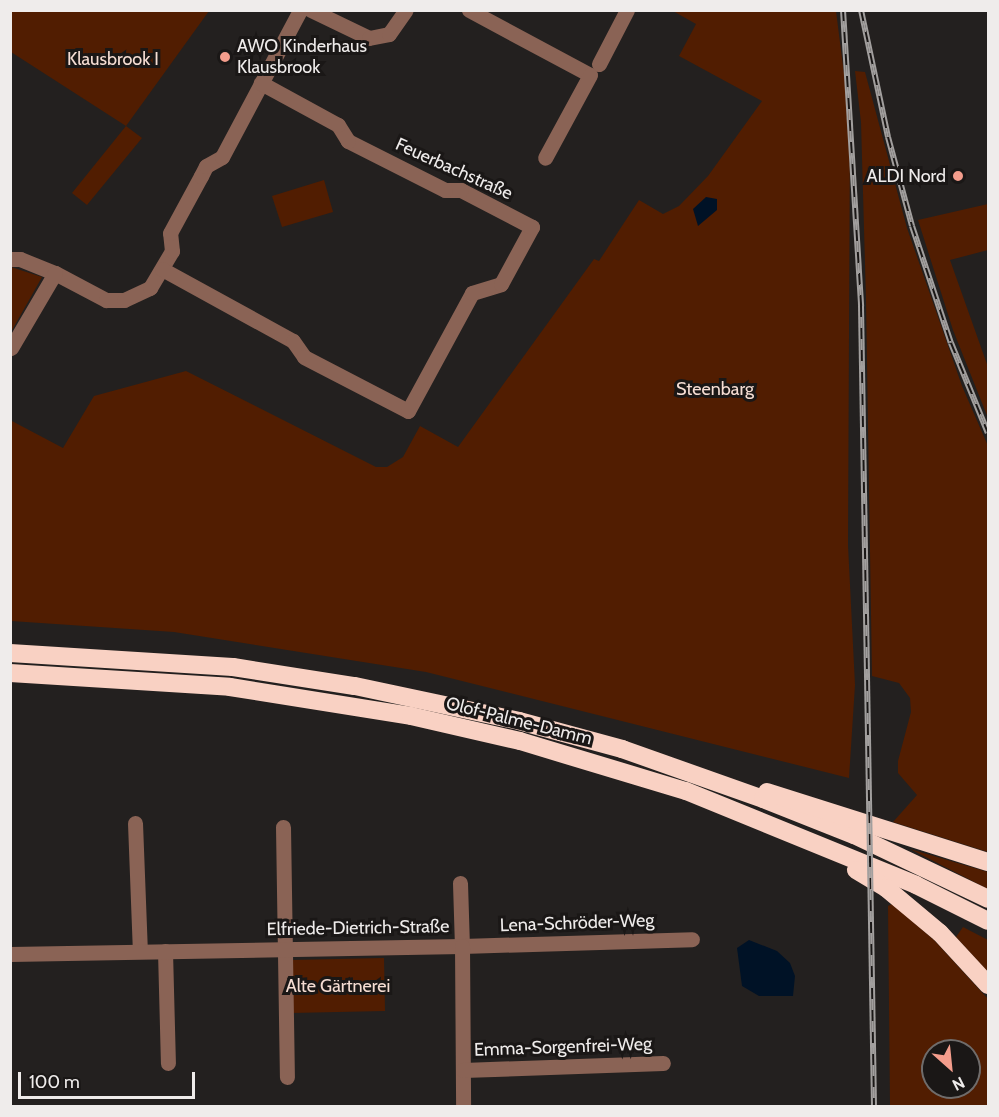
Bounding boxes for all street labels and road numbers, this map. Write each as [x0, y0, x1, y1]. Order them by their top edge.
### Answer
street label: Feuerbachstraße [392, 134, 516, 204]
street label: Olof-Palme-Damm [444, 692, 594, 750]
street label: Lena-Schröder-Weg [499, 910, 655, 936]
street label: Elfriede-Dietrich-Straße [267, 916, 449, 940]
street label: Emma-Sorgenfrei-Weg [474, 1033, 652, 1061]

